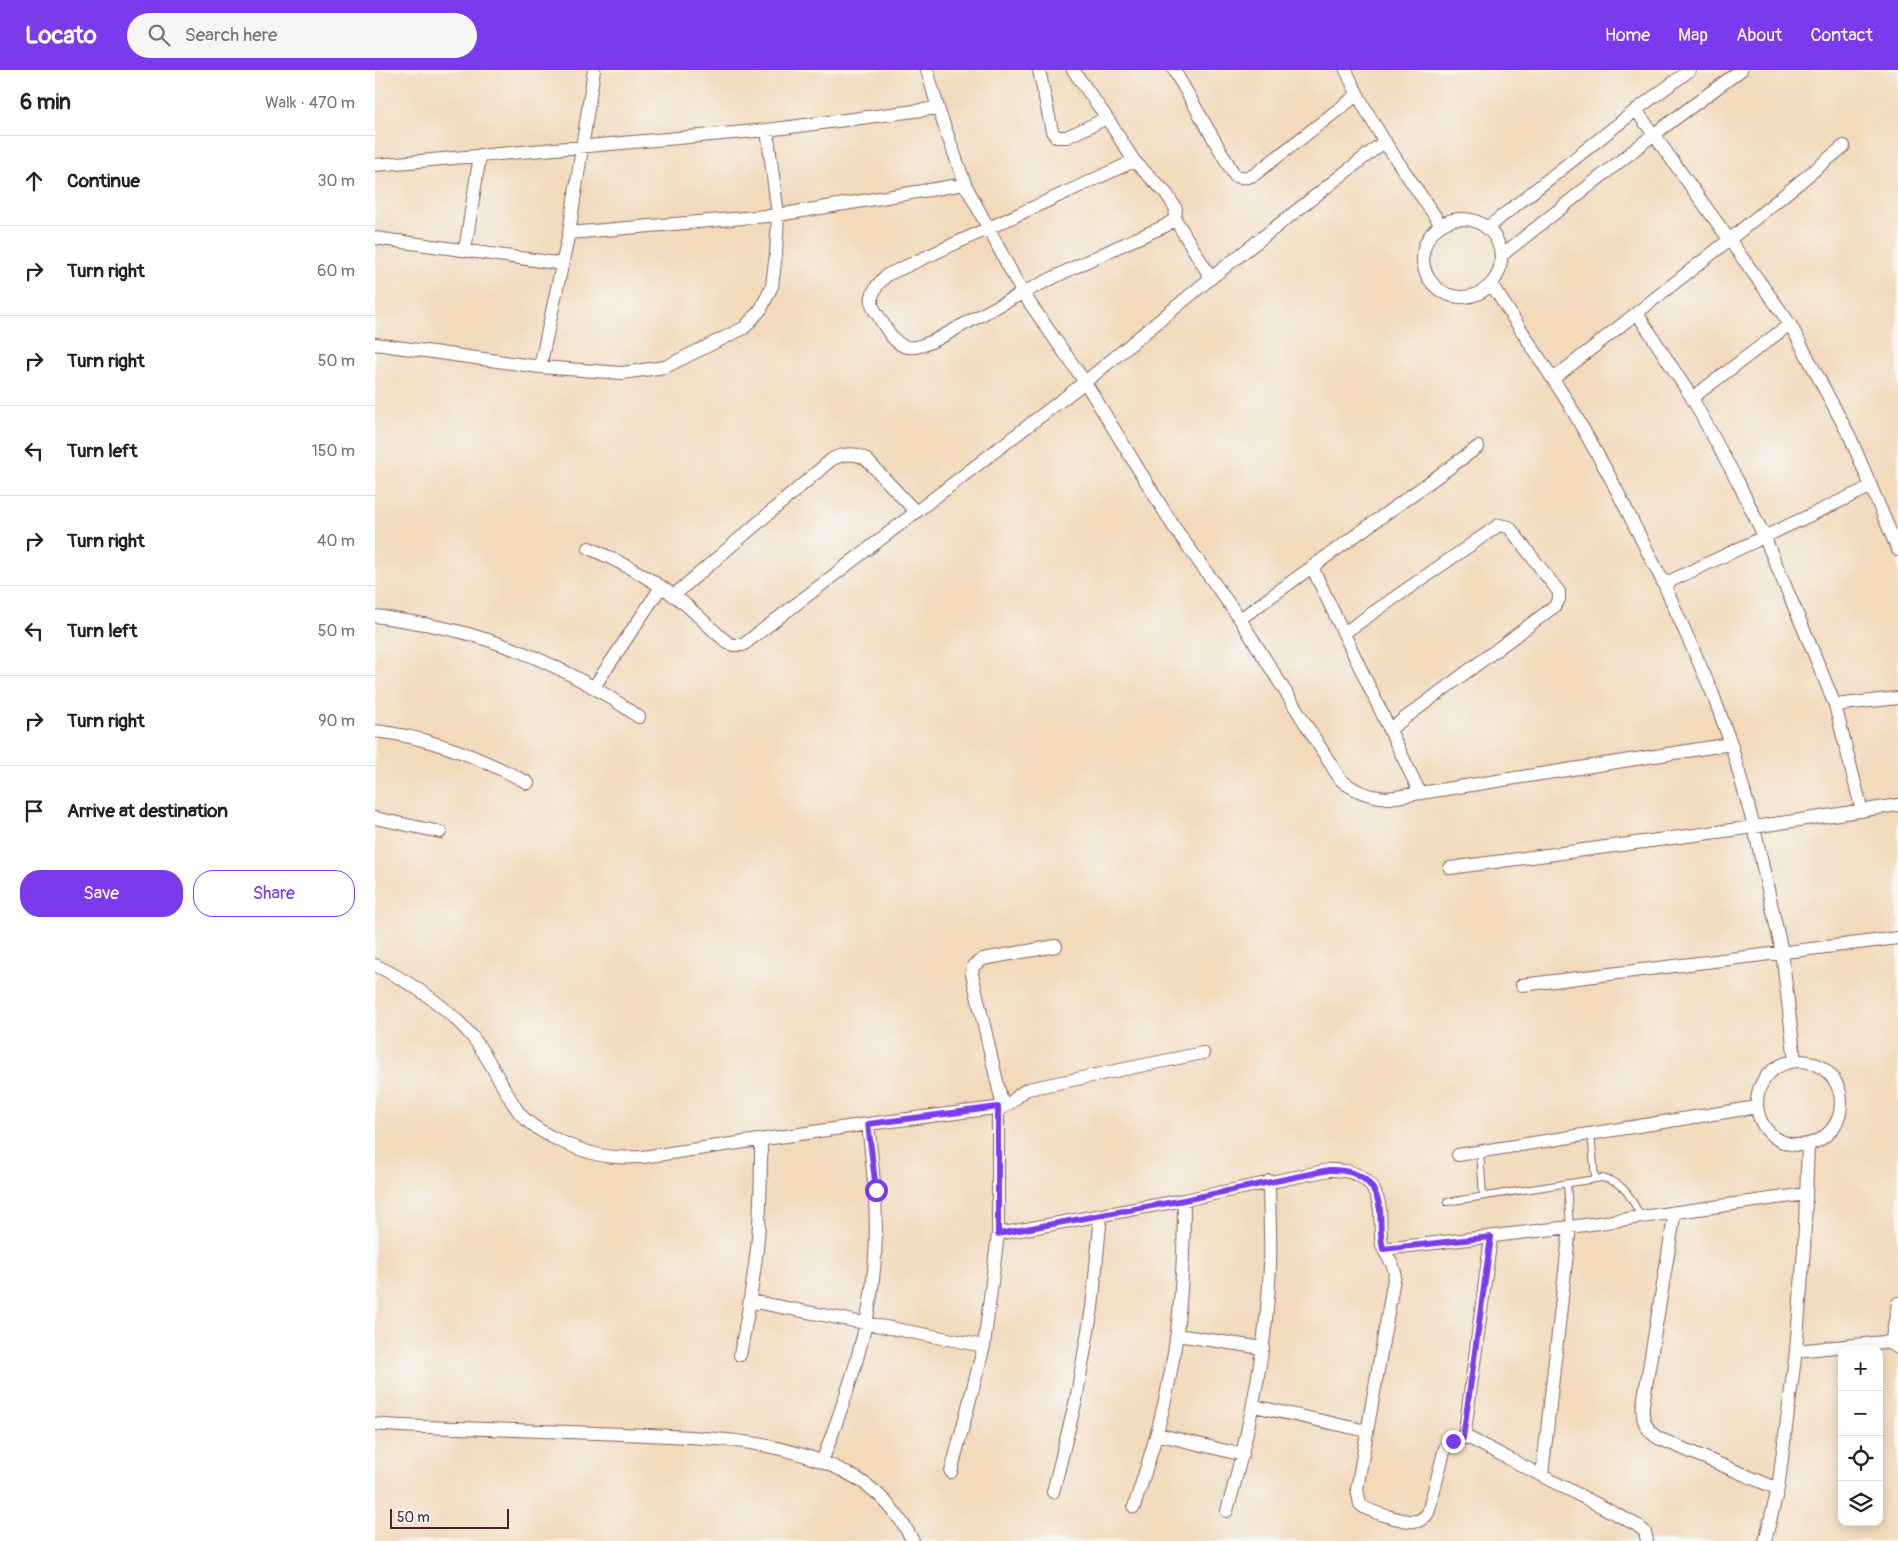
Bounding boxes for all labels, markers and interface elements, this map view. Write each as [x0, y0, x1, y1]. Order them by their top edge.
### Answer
search box [127, 13, 477, 58]
text: Locato [25, 21, 97, 50]
icon: search [145, 21, 173, 49]
text: Search here [185, 23, 277, 47]
text: Home [1605, 24, 1650, 47]
text: Map [1678, 24, 1708, 47]
text: About [1736, 24, 1782, 47]
text: Contact [1810, 24, 1873, 47]
text: 6 min [20, 89, 71, 116]
text: Walk · 470 m [265, 93, 355, 113]
icon: ahead [20, 167, 48, 195]
text: Continue [67, 169, 140, 193]
text: 30 m [317, 171, 355, 191]
icon: right [20, 257, 48, 285]
text: Turn right [67, 259, 145, 283]
text: 60 m [317, 261, 355, 281]
icon: right [20, 347, 48, 375]
text: Turn right [67, 349, 145, 373]
text: 50 m [318, 351, 355, 371]
icon: left [20, 437, 48, 465]
text: Turn left [67, 439, 137, 463]
text: 150 m [311, 441, 355, 461]
icon: right [20, 527, 48, 555]
text: Turn right [67, 529, 145, 553]
text: 40 m [317, 531, 355, 551]
icon: left [20, 617, 48, 645]
text: Turn left [67, 619, 137, 643]
text: 50 m [318, 621, 355, 641]
icon: right [20, 707, 48, 735]
text: Turn right [67, 709, 145, 733]
text: 90 m [318, 711, 355, 731]
icon: arrive [20, 797, 48, 825]
text: Arrive at destination [67, 799, 228, 823]
button: Save [20, 870, 183, 917]
button: Share [193, 870, 355, 917]
route start [865, 1179, 888, 1202]
map controls [1838, 1346, 1883, 1526]
button: + [1838, 1346, 1883, 1391]
button: − [1838, 1391, 1883, 1436]
route end [1442, 1430, 1465, 1453]
button: locate [1838, 1436, 1883, 1481]
button: layers [1838, 1481, 1883, 1526]
scale bar [390, 1506, 509, 1529]
text: 50 m [397, 1509, 430, 1526]

